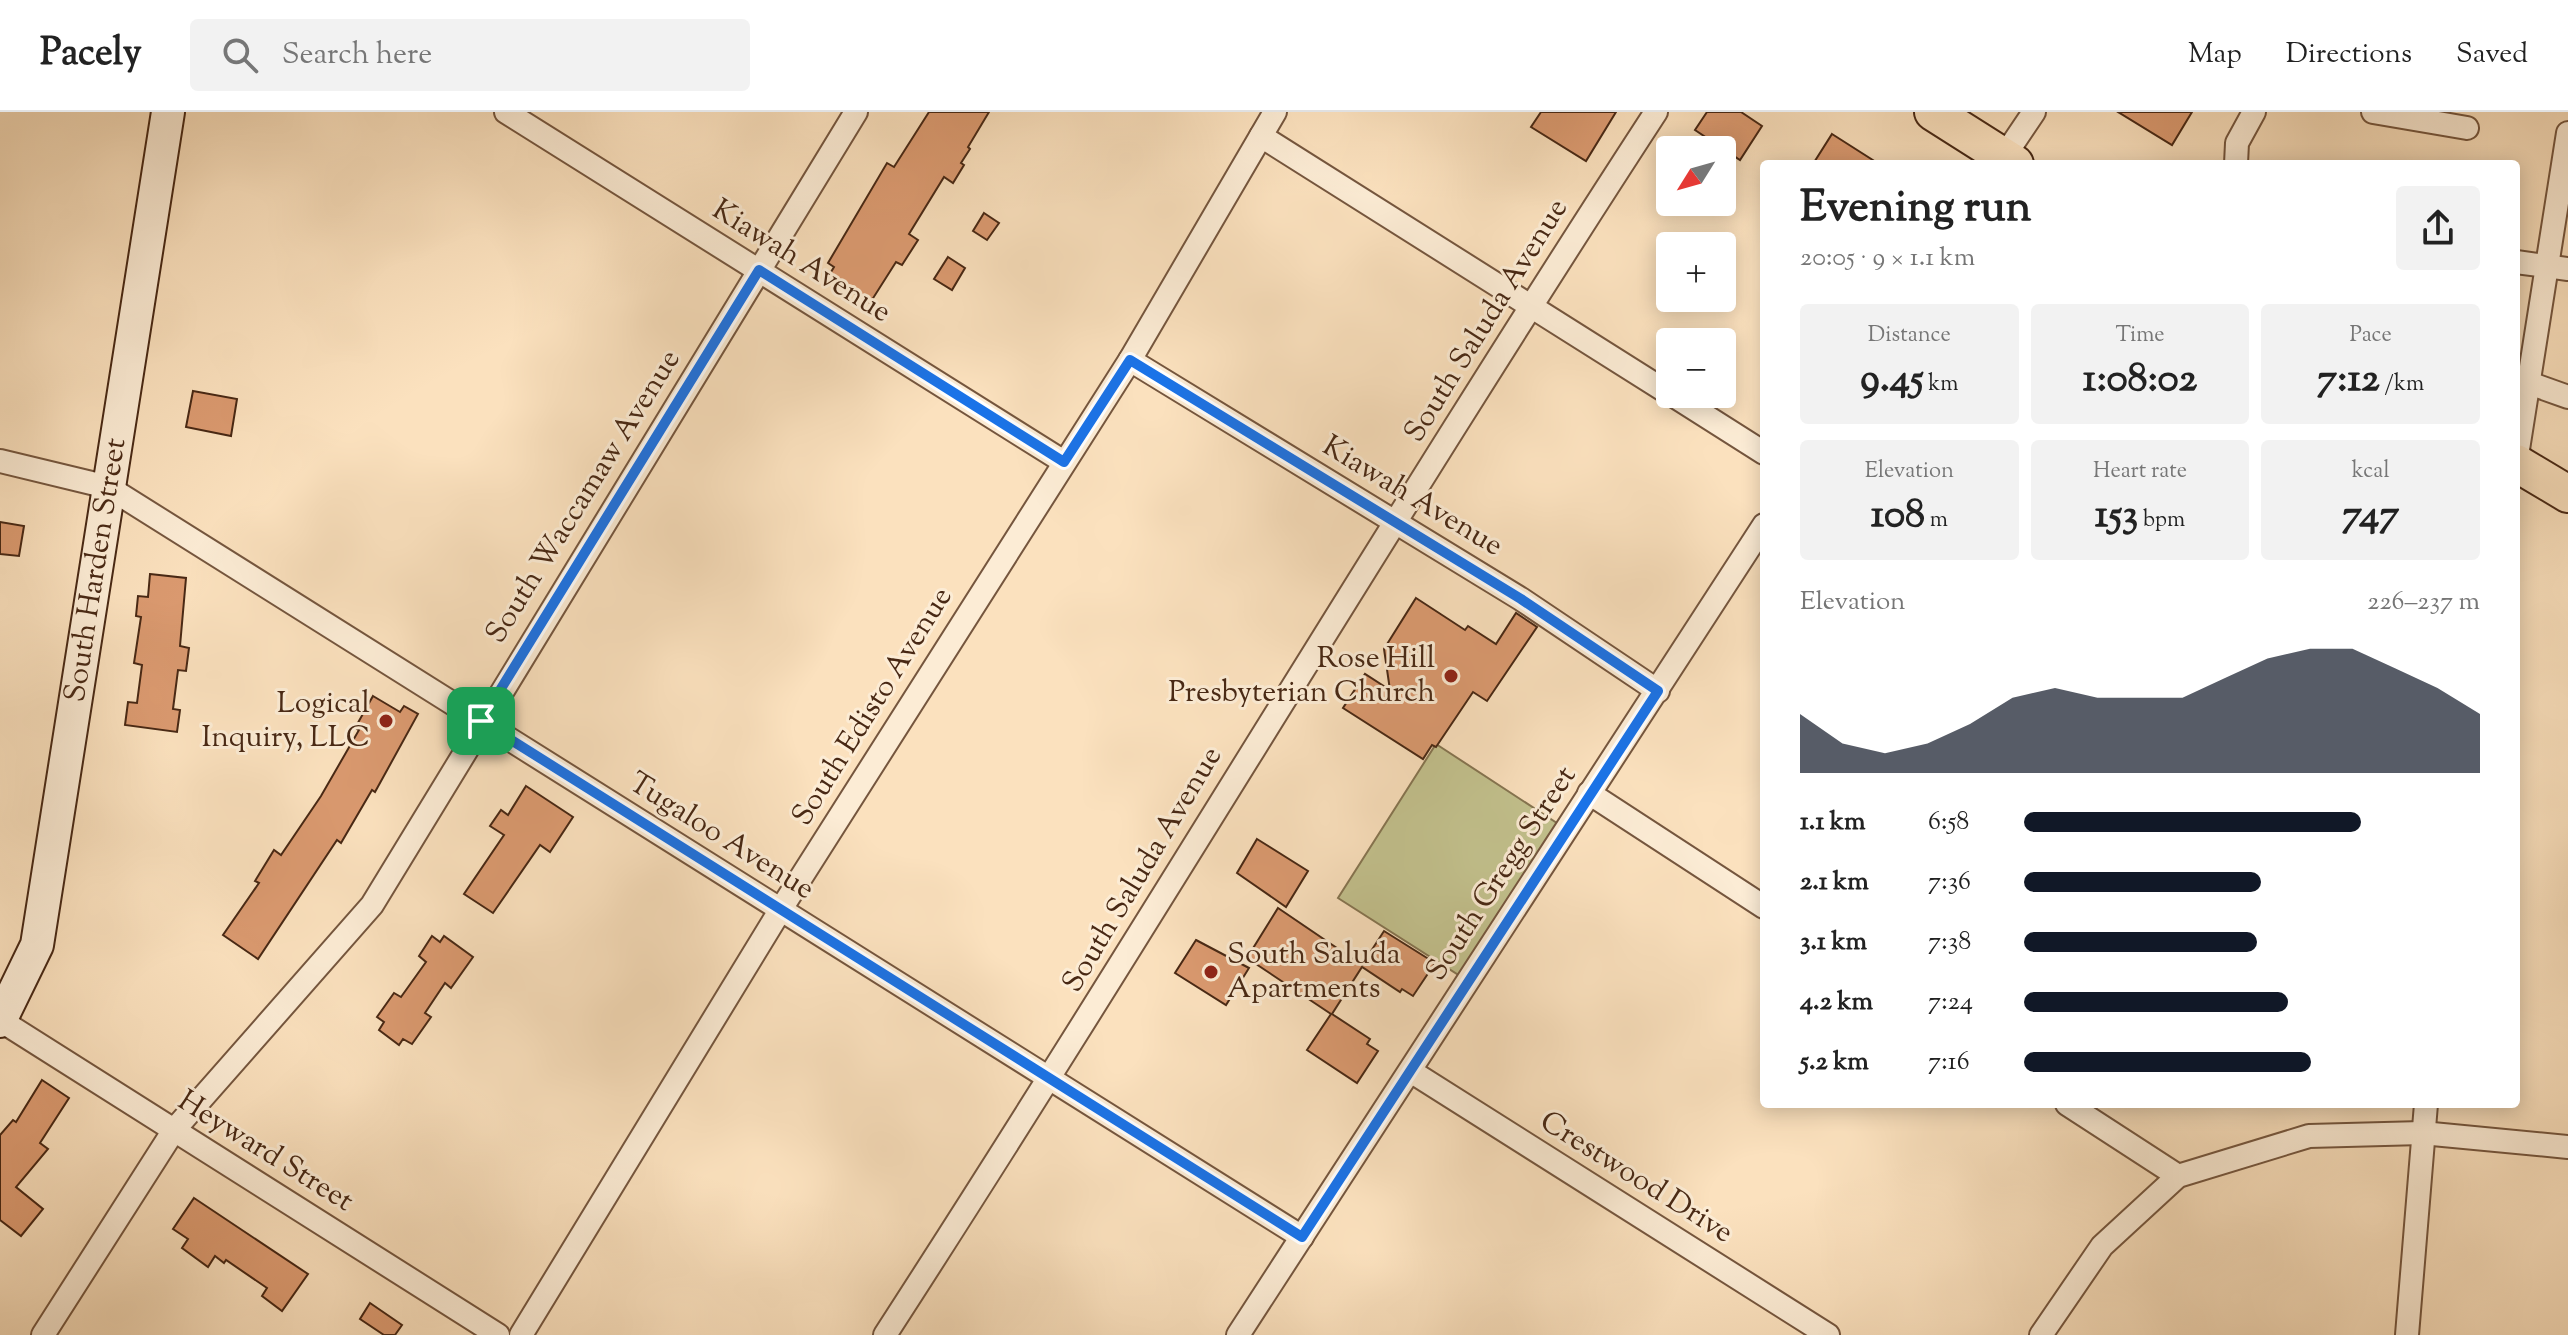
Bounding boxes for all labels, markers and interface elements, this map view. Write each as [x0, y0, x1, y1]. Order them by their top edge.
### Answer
search box [190, 19, 750, 91]
text: Pacely [40, 28, 142, 82]
icon: search [218, 33, 262, 77]
text: Search here [282, 34, 432, 77]
text: Map [2188, 35, 2242, 75]
text: Directions [2286, 35, 2412, 75]
text: Saved [2456, 35, 2528, 75]
north arrow [1656, 136, 1736, 216]
map controls [1656, 136, 1736, 408]
text: Evening run [1800, 178, 2032, 241]
button: share [2396, 186, 2480, 270]
street label: Kiawah Avenue [703, 190, 899, 334]
street label: South Saluda Avenue [1394, 191, 1580, 451]
button: + [1656, 232, 1736, 312]
text: 20:05 · 9 × 1.1 km [1800, 240, 1975, 277]
text: Distance [1868, 320, 1951, 352]
text: Time [2116, 320, 2164, 352]
text: Pace [2350, 320, 2392, 352]
button: − [1656, 328, 1736, 408]
street label: South Waccamaw Avenue [476, 342, 692, 652]
text: 9.45 [1860, 352, 1924, 409]
text: 1:08:02 [2083, 352, 2197, 409]
text: 7:12 [2317, 352, 2380, 409]
text: km [1924, 369, 1958, 401]
text: /km [2380, 369, 2424, 401]
street label: Kiawah Avenue [1313, 426, 1511, 568]
street label: South Harden Street [54, 435, 138, 705]
text: Elevation [1865, 456, 1954, 488]
text: Heart rate [2093, 456, 2187, 488]
text: kcal [2352, 456, 2390, 488]
text: 108 [1871, 488, 1925, 545]
text: 153 [2095, 488, 2138, 545]
text: 747 [2342, 488, 2399, 545]
text: m [1925, 505, 1948, 537]
text: bpm [2138, 505, 2185, 537]
street label: South Edisto Avenue [782, 579, 964, 835]
text: Elevation [1800, 584, 1905, 621]
text: 226–237 m [2367, 584, 2480, 621]
place label: Rose Hill Presbyterian Church [1168, 638, 1435, 715]
marker: Rose Hill Presbyterian Church [1442, 667, 1460, 685]
place label: Logical Inquiry, LLC [202, 683, 370, 760]
pin [447, 687, 515, 755]
icon: arrive [459, 699, 503, 743]
marker: Logical Inquiry, LLC [377, 712, 395, 730]
street label: South Saluda Avenue [1052, 739, 1234, 1001]
street label: South Gregg Street [1416, 758, 1588, 990]
street label: Tugaloo Avenue [620, 763, 822, 911]
text: 1.1 km [1800, 804, 1865, 841]
text: 6:58 [1928, 804, 1969, 841]
text: 2.1 km [1800, 864, 1869, 901]
text: 7:36 [1928, 864, 1971, 901]
text: 3.1 km [1800, 924, 1867, 961]
text: 7:38 [1928, 924, 1971, 961]
place label: South Saluda Apartments [1227, 934, 1401, 1011]
marker: South Saluda Apartments [1202, 963, 1220, 981]
text: 4.2 km [1800, 984, 1873, 1021]
text: 7:24 [1928, 984, 1973, 1021]
text: 5.2 km [1800, 1044, 1869, 1081]
text: 7:16 [1928, 1044, 1970, 1081]
street label: Heyward Street [169, 1081, 361, 1223]
street label: Crestwood Drive [1531, 1101, 1741, 1255]

